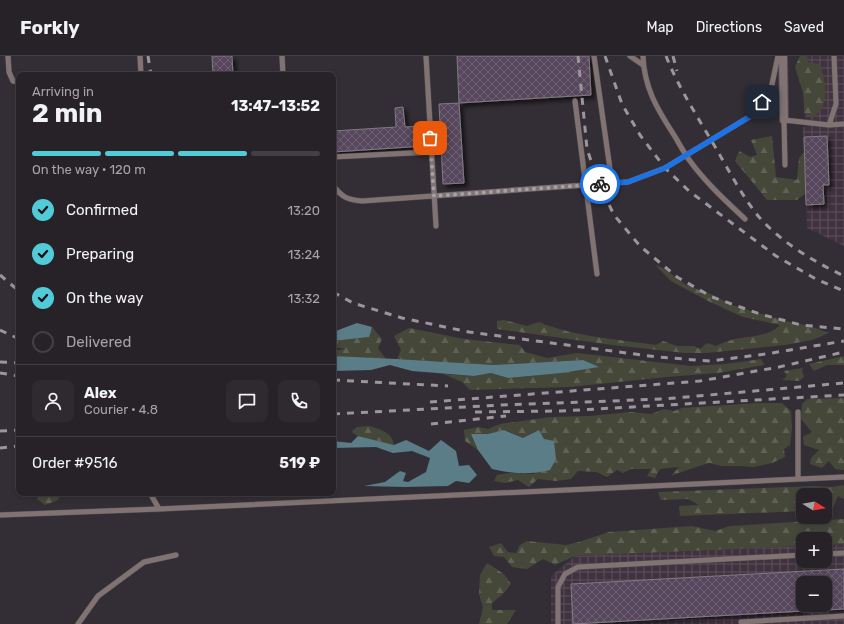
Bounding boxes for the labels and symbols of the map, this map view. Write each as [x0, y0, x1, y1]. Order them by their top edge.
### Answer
pin [745, 85, 779, 119]
pin [413, 121, 447, 155]
courier [580, 164, 620, 204]
north arrow [796, 488, 832, 524]

